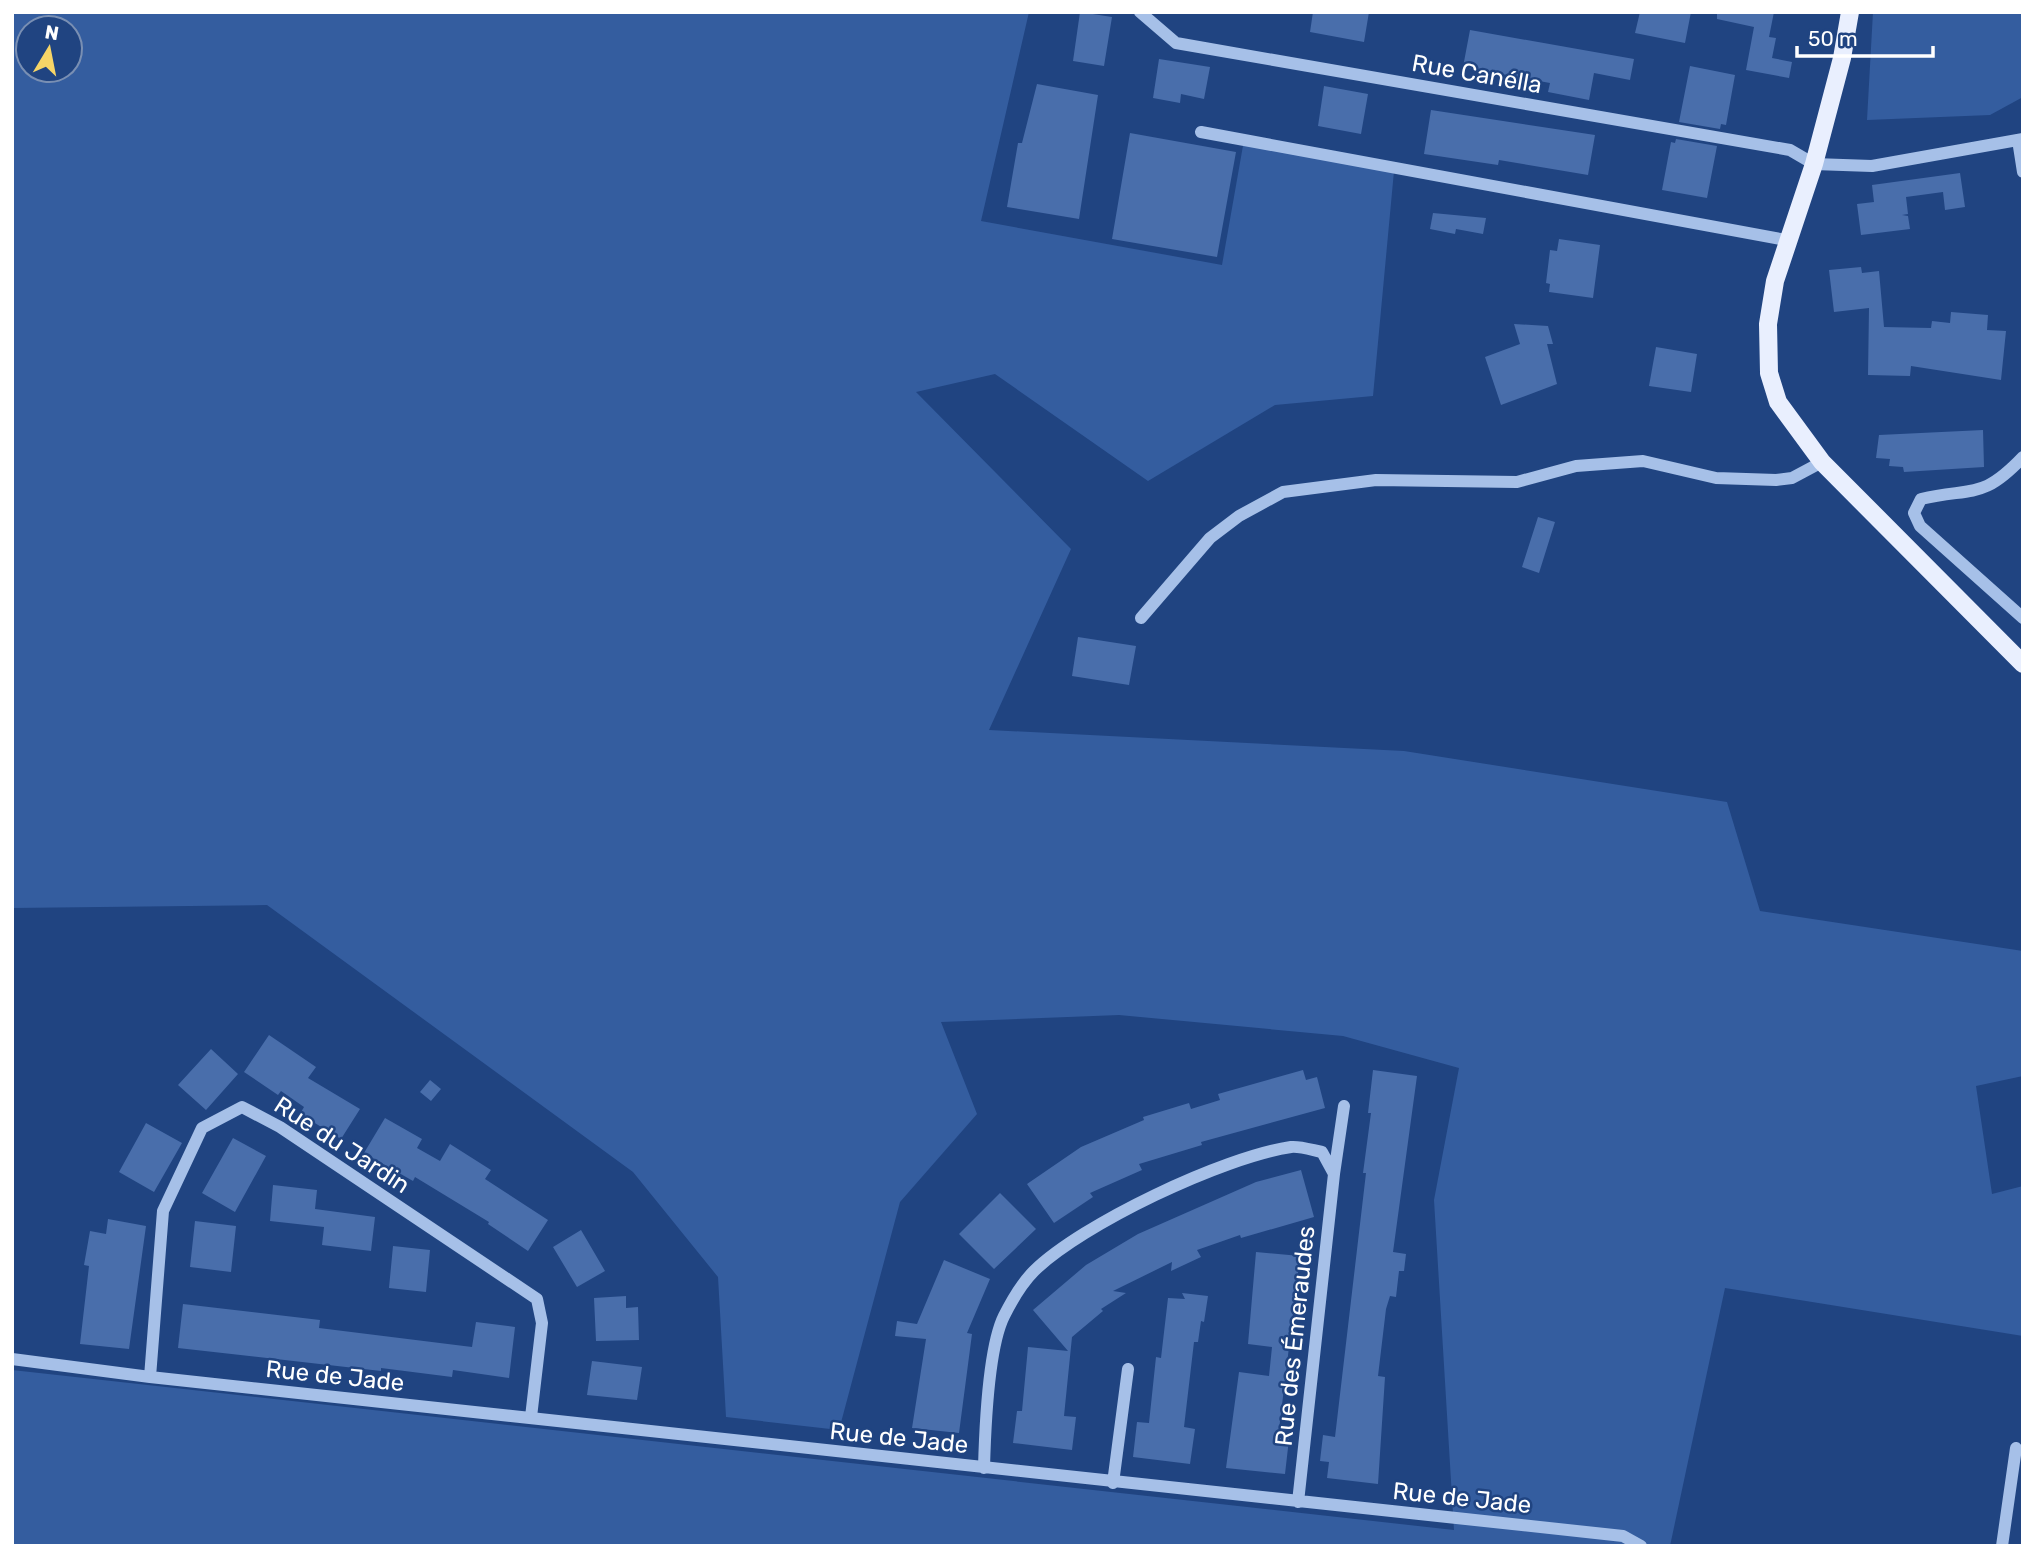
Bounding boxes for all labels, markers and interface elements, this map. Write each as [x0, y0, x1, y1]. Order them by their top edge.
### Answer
north arrow [14, 14, 84, 84]
scale bar [1797, 14, 1934, 58]
text: N [43, 20, 61, 45]
text: 50 m [1808, 26, 1858, 51]
street label: Rue Canélla [1410, 49, 1544, 99]
street label: Rue du Jardin [269, 1091, 415, 1199]
street label: Rue des Émeraudes [1270, 1225, 1320, 1447]
street label: Rue de Jade [264, 1355, 406, 1397]
street label: Rue de Jade [828, 1417, 970, 1459]
street label: Rue de Jade [1391, 1477, 1533, 1519]

